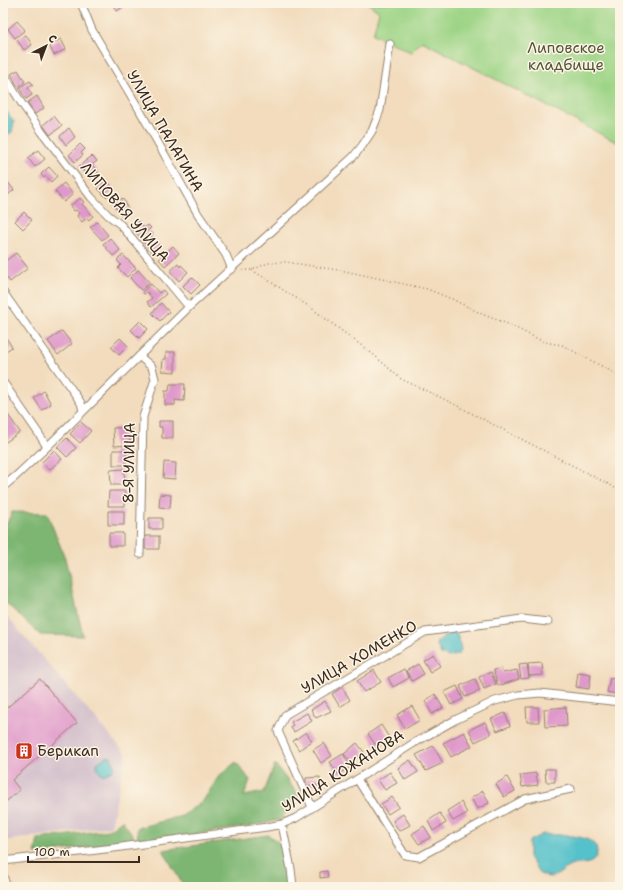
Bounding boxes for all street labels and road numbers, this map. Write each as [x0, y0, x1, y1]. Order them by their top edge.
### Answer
street label: УЛИЦА ПАЛАГИНА [122, 67, 208, 195]
street label: ЛИПОВАЯ УЛИЦА [76, 158, 174, 266]
street label: 8-Я УЛИЦА [118, 422, 140, 504]
street label: УЛИЦА ХОМЕНКО [298, 616, 420, 698]
street label: УЛИЦА КОЖАНОВА [278, 725, 408, 817]

